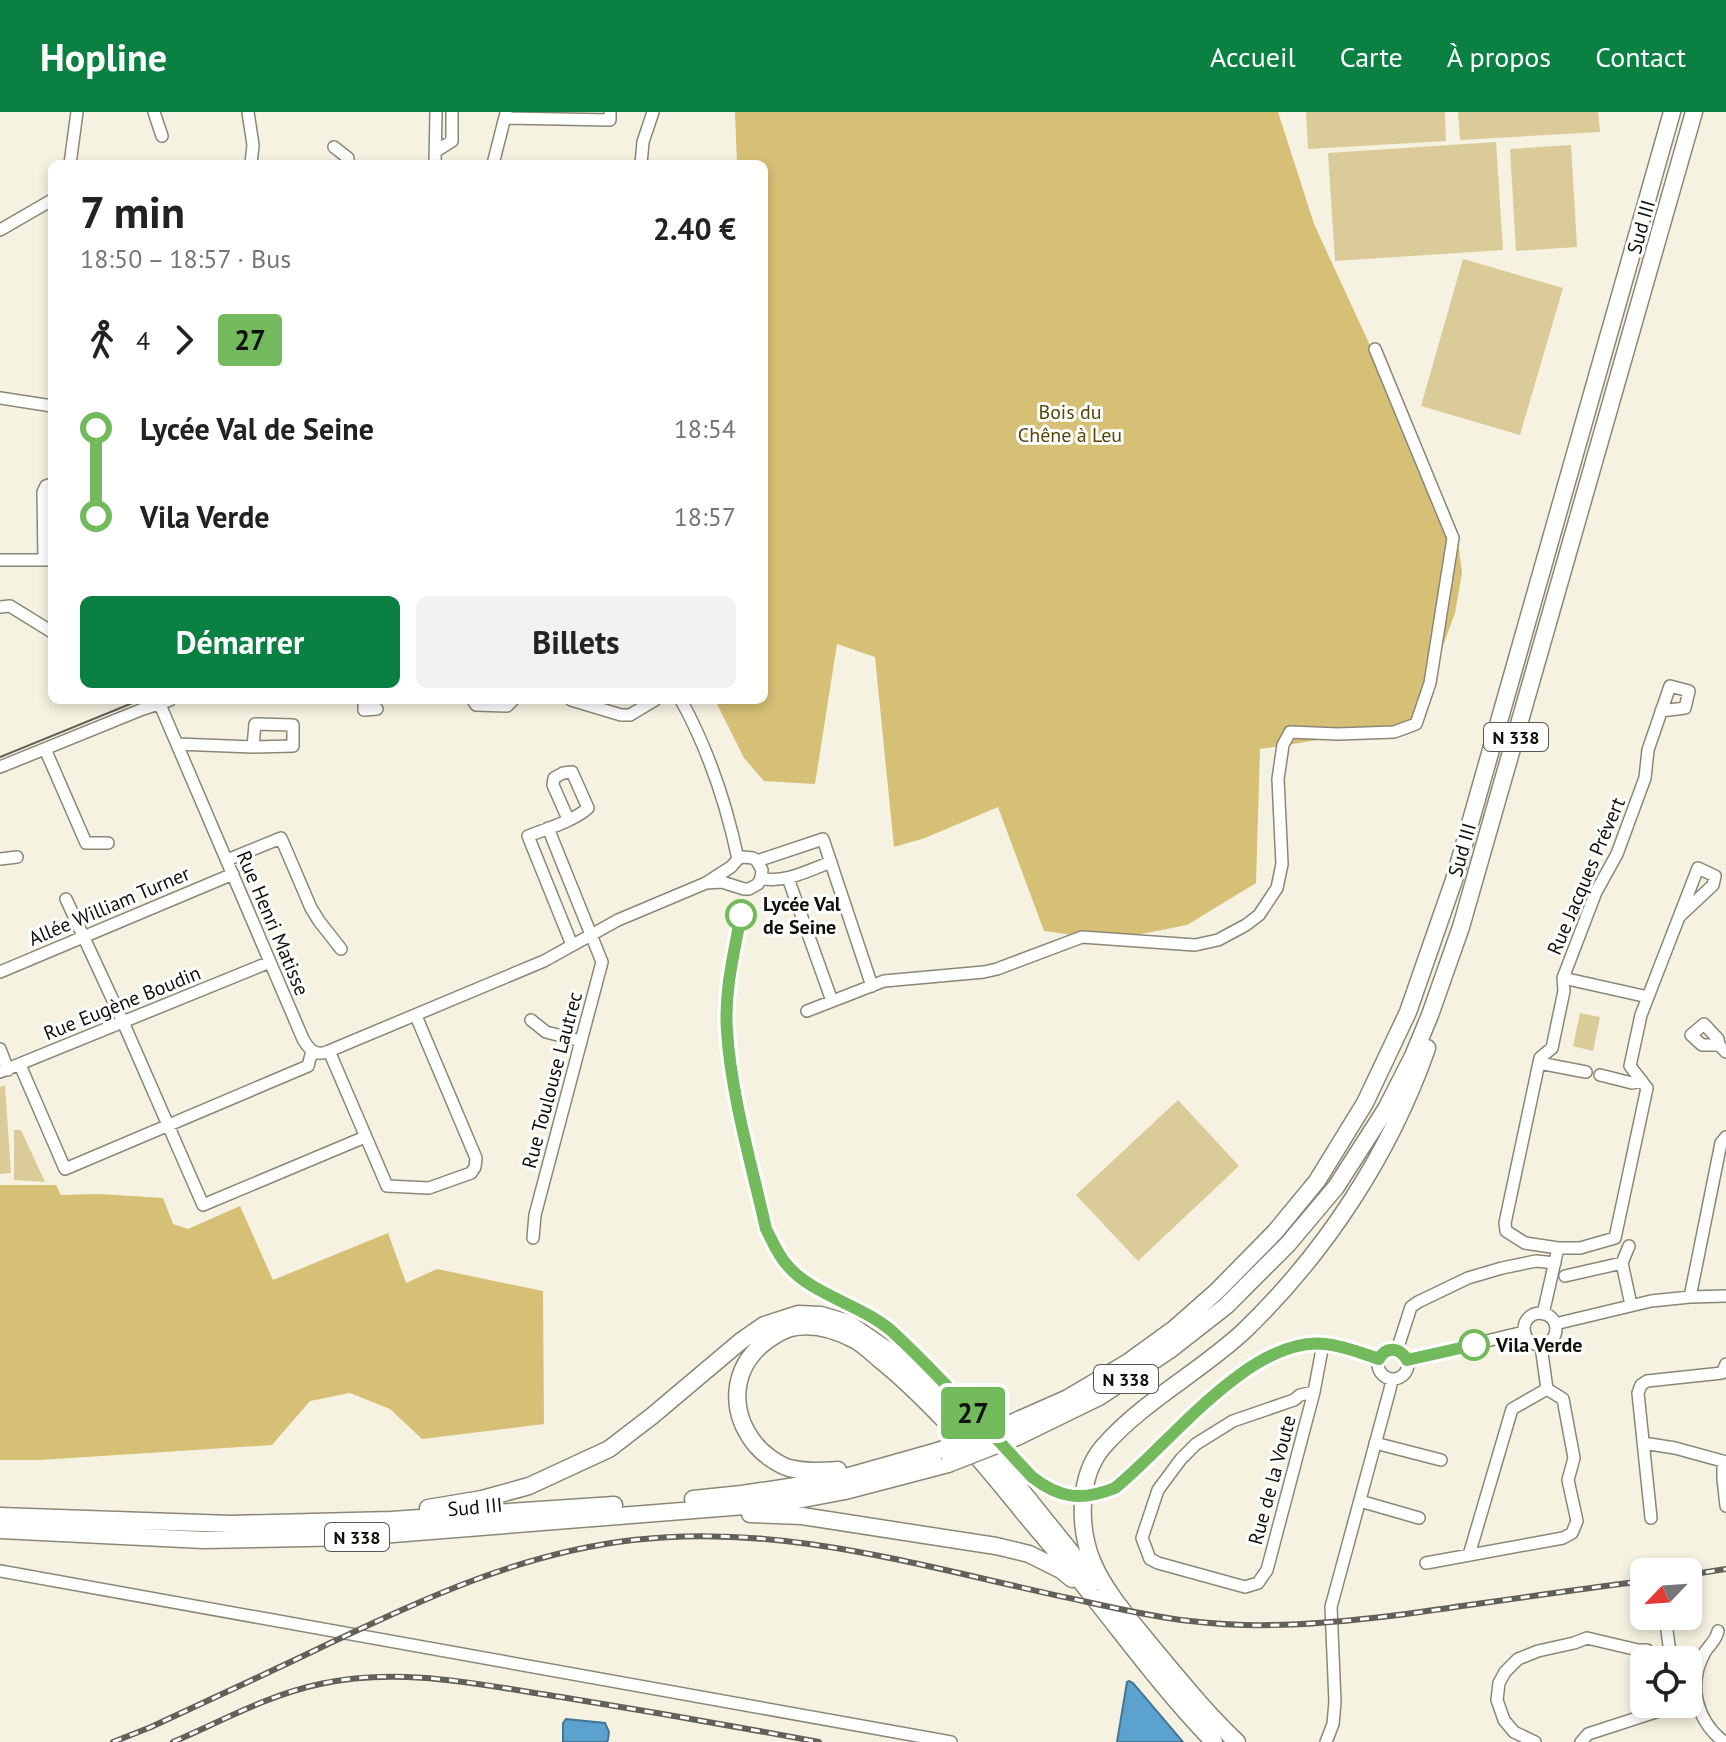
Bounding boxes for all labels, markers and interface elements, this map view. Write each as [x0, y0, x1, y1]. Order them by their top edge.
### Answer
text: Hopline [40, 32, 167, 81]
text: Accueil [1210, 38, 1296, 75]
text: Carte [1340, 38, 1403, 75]
text: À propos [1447, 38, 1551, 75]
text: Contact [1595, 38, 1686, 75]
text: 7 min [80, 183, 185, 240]
street label: Sud III [1621, 197, 1661, 257]
text: 2.40 € [653, 209, 736, 248]
text: 18:50 – 18:57 · Bus [80, 242, 291, 275]
icon: walk [80, 318, 124, 362]
icon: forward [162, 318, 206, 362]
text: 27 [234, 321, 266, 358]
text: 4 [136, 324, 150, 357]
park label: Bois du Chêne à Leu [1018, 399, 1122, 448]
text: Lycée Val de Seine [140, 409, 374, 448]
text: 18:54 [674, 412, 736, 445]
text: Vila Verde [140, 497, 270, 536]
text: 18:57 [674, 500, 736, 533]
button: Démarrer [80, 596, 400, 688]
button: Billets [416, 596, 736, 688]
road number: N 338 [1484, 723, 1548, 751]
street label: Rue Jacques Prévert [1541, 793, 1631, 959]
street label: Sud III [1442, 820, 1482, 880]
street label: Rue Henri Matisse [231, 847, 315, 999]
street label: Allée William Turner [24, 860, 194, 952]
place label: Lycée Val de Seine [763, 891, 841, 940]
marker: Lycée Val de Seine [726, 900, 756, 930]
street label: Rue Eugène Boudin [40, 960, 204, 1046]
street label: Rue Toulouse Lautrec [516, 989, 588, 1171]
marker: Vila Verde [1459, 1330, 1489, 1360]
place label: Vila Verde [1495, 1332, 1582, 1358]
road number: N 338 [1094, 1365, 1158, 1393]
line badge: 27 [937, 1387, 1009, 1439]
text: 27 [957, 1394, 989, 1431]
street label: Rue de la Voute [1242, 1412, 1302, 1548]
street label: Sud III [446, 1492, 504, 1522]
road number: N 338 [325, 1523, 389, 1551]
north arrow [1630, 1558, 1702, 1630]
map controls [1630, 1558, 1702, 1718]
button: locate [1630, 1646, 1702, 1718]

